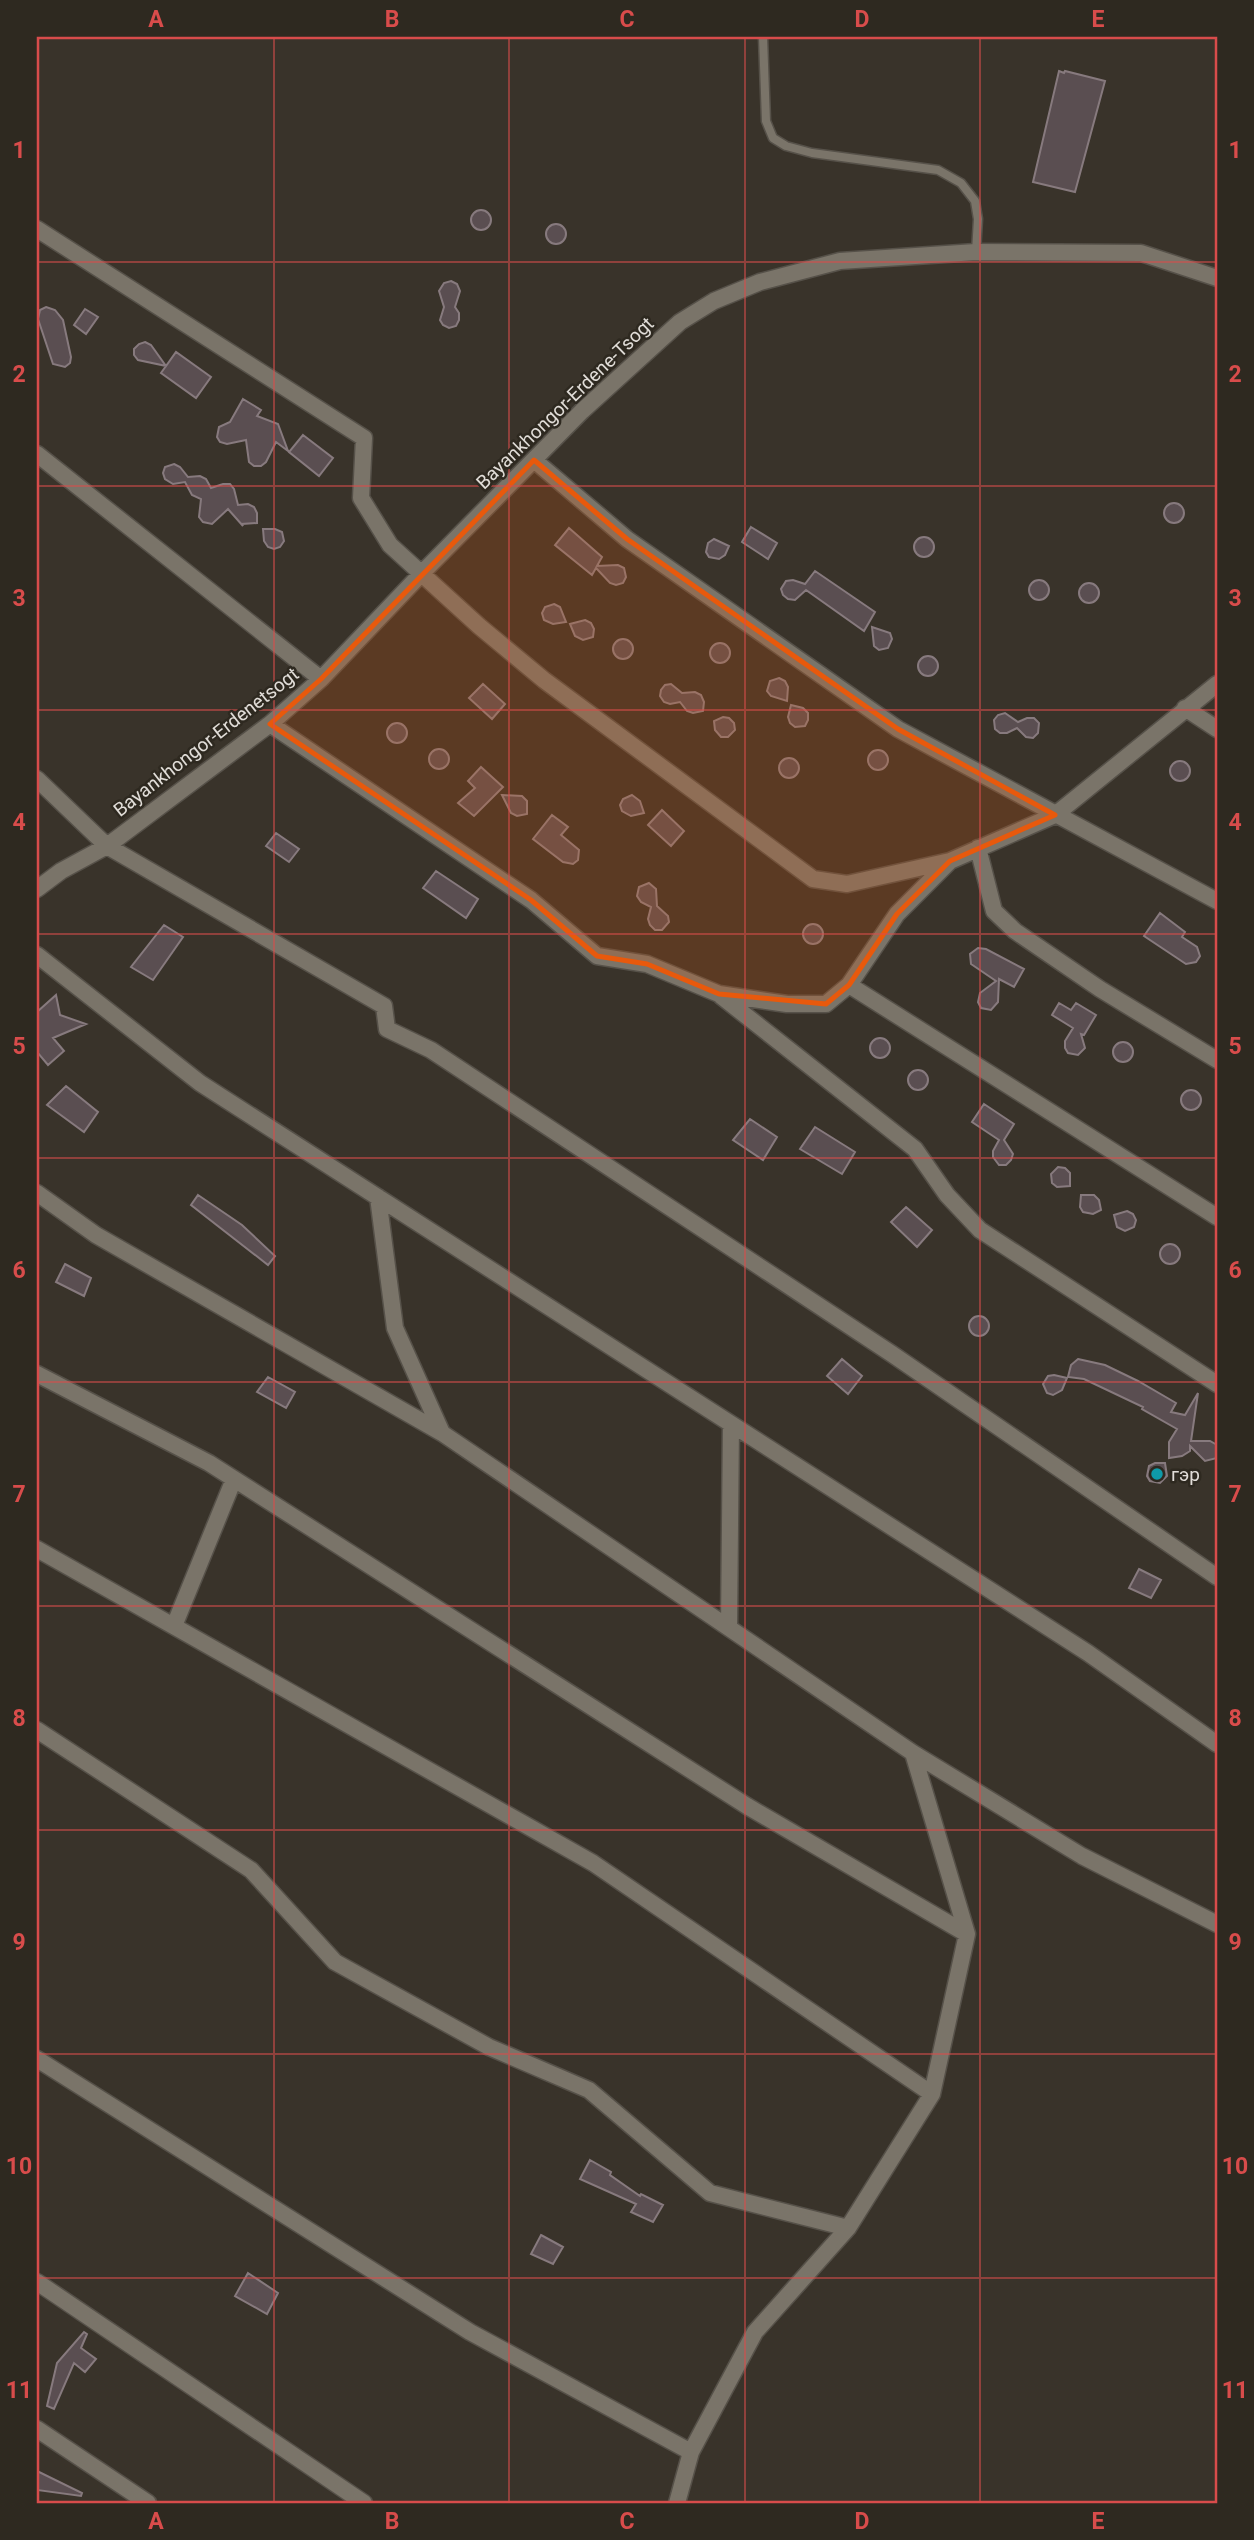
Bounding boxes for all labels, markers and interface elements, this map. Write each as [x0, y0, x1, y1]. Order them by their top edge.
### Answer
text: A [148, 6, 164, 33]
text: B [385, 6, 399, 33]
text: C [619, 6, 635, 33]
text: D [855, 6, 869, 33]
text: E [1092, 6, 1105, 33]
text: 1 [12, 137, 26, 164]
text: 1 [1228, 137, 1242, 164]
street label: Bayankhongor-Erdene-Tsogt [471, 312, 659, 494]
text: 2 [12, 361, 26, 388]
text: 2 [1228, 361, 1242, 388]
text: 3 [12, 585, 26, 612]
text: 3 [1228, 585, 1242, 612]
street label: Bayankhongor-Erdenetsogt [109, 663, 303, 821]
text: 4 [12, 809, 26, 836]
text: 4 [1228, 809, 1242, 836]
text: 5 [12, 1033, 26, 1060]
text: 5 [1228, 1033, 1242, 1060]
text: 6 [12, 1257, 26, 1284]
text: 6 [1228, 1257, 1242, 1284]
place label: гэр [1171, 1463, 1200, 1486]
marker: гэр [1149, 1466, 1165, 1482]
text: 7 [12, 1481, 26, 1508]
text: 7 [1228, 1481, 1242, 1508]
text: 8 [12, 1705, 26, 1732]
text: 8 [1228, 1705, 1242, 1732]
text: 9 [12, 1929, 26, 1956]
text: 9 [1228, 1929, 1242, 1956]
text: 10 [6, 2153, 32, 2180]
text: 10 [1222, 2153, 1248, 2180]
text: 11 [6, 2377, 32, 2404]
text: 11 [1222, 2377, 1248, 2404]
text: A [148, 2508, 164, 2535]
text: B [385, 2508, 399, 2535]
text: C [619, 2508, 635, 2535]
text: D [855, 2508, 869, 2535]
text: E [1092, 2508, 1105, 2535]

